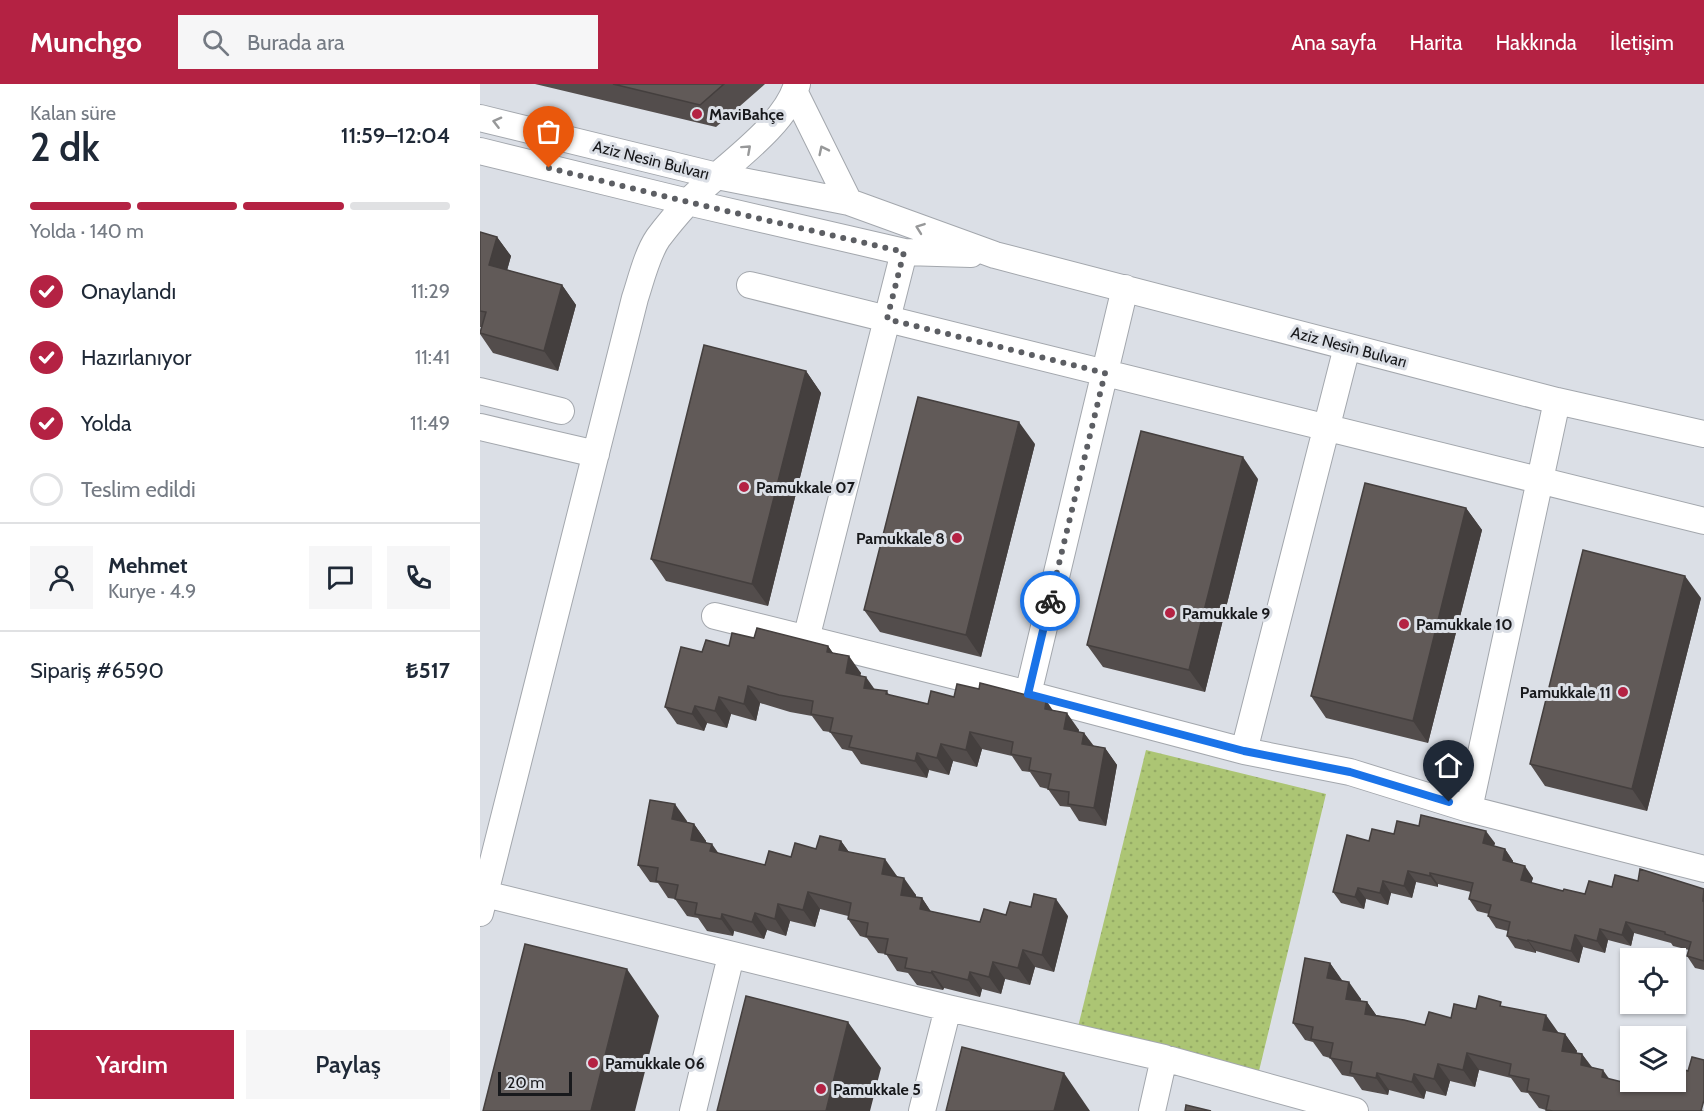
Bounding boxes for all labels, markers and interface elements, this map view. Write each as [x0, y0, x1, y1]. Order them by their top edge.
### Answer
search box [178, 15, 598, 69]
text: Munchgo [30, 25, 142, 59]
icon: search [199, 26, 232, 59]
text: Burada ara [247, 29, 345, 56]
text: Ana sayfa [1291, 30, 1377, 55]
text: Harita [1410, 30, 1462, 55]
text: Hakkında [1495, 30, 1577, 55]
text: İletişim [1610, 30, 1674, 55]
text: Kalan süre [30, 101, 116, 125]
place label: MaviBahçe [709, 105, 784, 124]
pin [523, 106, 574, 168]
marker: MaviBahçe [690, 107, 704, 121]
icon: bag [532, 115, 565, 148]
one-way arrow [493, 116, 503, 129]
text: 11:59–12:04 [341, 122, 450, 149]
text: 2 dk [30, 123, 100, 171]
street label: Aziz Nesin Bulvarı [591, 136, 711, 184]
one-way arrow [740, 145, 751, 156]
one-way arrow [819, 145, 830, 156]
text: Yolda · 140 m [30, 219, 144, 243]
one-way arrow [915, 222, 926, 235]
icon: check [30, 275, 63, 308]
text: Onaylandı [81, 278, 176, 305]
text: 11:29 [411, 279, 450, 303]
street label: Aziz Nesin Bulvarı [1289, 322, 1409, 372]
icon: check [30, 341, 63, 374]
text: Hazırlanıyor [81, 344, 192, 371]
text: 11:41 [415, 345, 450, 369]
icon: check [30, 407, 63, 440]
text: Yolda [81, 410, 132, 437]
text: 11:49 [410, 411, 450, 435]
text: Teslim edildi [81, 476, 196, 503]
place label: Pamukkale 07 [756, 478, 856, 497]
marker: Pamukkale 07 [737, 480, 751, 494]
place label: Pamukkale 8 [856, 529, 945, 548]
marker: Pamukkale 8 [950, 531, 964, 545]
button: person [30, 546, 93, 609]
button: chat [309, 546, 372, 609]
button: phone [387, 546, 450, 609]
text: Mehmet [108, 552, 188, 579]
courier [1020, 571, 1080, 631]
text: Kurye · 4.9 [108, 579, 196, 603]
icon: bike [1034, 585, 1067, 618]
place label: Pamukkale 9 [1182, 604, 1270, 623]
marker: Pamukkale 9 [1163, 606, 1177, 620]
place label: Pamukkale 10 [1416, 615, 1513, 634]
marker: Pamukkale 10 [1397, 617, 1411, 631]
text: Sipariş #6590 [30, 657, 164, 684]
text: ₺517 [406, 657, 450, 684]
place label: Pamukkale 11 [1520, 683, 1611, 702]
marker: Pamukkale 11 [1616, 685, 1630, 699]
pin [1423, 740, 1474, 802]
icon: home [1432, 749, 1465, 782]
map controls [1620, 948, 1686, 1092]
button: locate [1620, 948, 1686, 1014]
button: layers [1620, 1026, 1686, 1092]
button: Yardım [30, 1030, 234, 1099]
button: Paylaş [246, 1030, 450, 1099]
place label: Pamukkale 06 [605, 1054, 705, 1073]
marker: Pamukkale 06 [586, 1056, 600, 1070]
scale bar [498, 1069, 572, 1096]
text: 20 m [507, 1073, 544, 1092]
place label: Pamukkale 5 [833, 1080, 921, 1099]
marker: Pamukkale 5 [814, 1082, 828, 1096]

